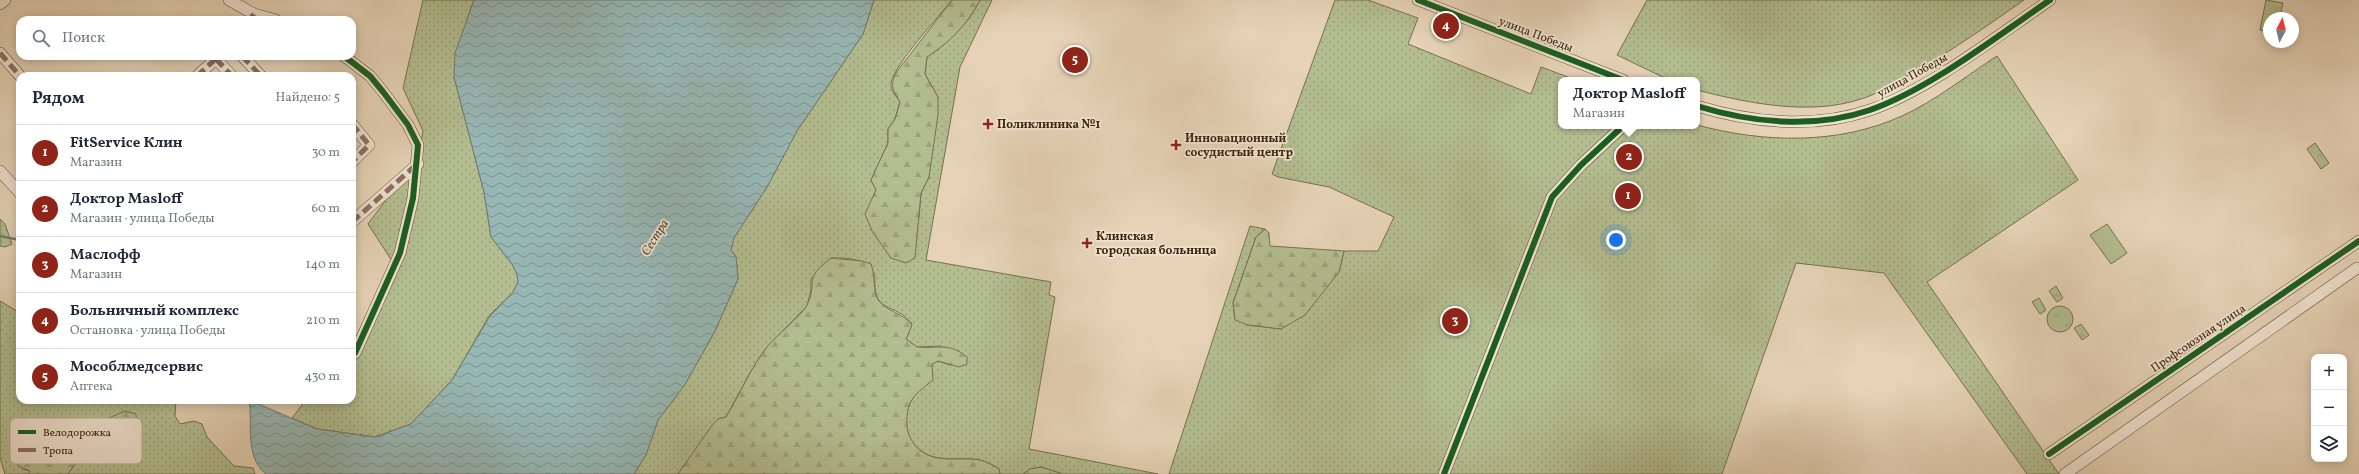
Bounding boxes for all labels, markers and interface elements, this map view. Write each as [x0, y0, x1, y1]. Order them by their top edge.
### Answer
pin: 4 [1433, 11, 1459, 41]
north arrow [2263, 12, 2299, 48]
street label: улица Победы [1496, 13, 1576, 57]
search box [16, 16, 356, 60]
icon: search [30, 27, 52, 49]
text: Поиск [62, 28, 105, 49]
pin: 5 [1062, 45, 1088, 75]
street label: улица Победы [1874, 50, 1951, 102]
popup [1558, 77, 1700, 129]
text: Доктор Masloff [1573, 84, 1685, 105]
text: Рядом [32, 87, 85, 110]
text: Найдено: 5 [276, 89, 340, 107]
text: Магазин [1573, 105, 1625, 123]
place label: Поликлиника №1 [997, 117, 1100, 133]
marker: Поликлиника №1 [982, 118, 994, 130]
place label: Инновационный сосудистый центр [1185, 131, 1293, 161]
text: FitService Клин [70, 133, 183, 154]
marker: Инновационный сосудистый центр [1170, 139, 1182, 151]
pin: 2 [1616, 142, 1642, 172]
text: 1 [42, 144, 48, 162]
text: 30 m [312, 144, 340, 162]
text: Магазин [70, 154, 122, 172]
pin: 1 [1615, 181, 1641, 211]
text: Доктор Masloff [70, 189, 182, 210]
text: 2 [42, 200, 48, 218]
text: 60 m [312, 200, 340, 218]
text: Магазин · улица Победы [70, 210, 214, 228]
water label: Сестра [637, 216, 674, 260]
place label: Клинская городская больница [1096, 229, 1217, 259]
your location [1606, 230, 1626, 250]
marker: Клинская городская больница [1081, 237, 1093, 249]
text: Маслофф [70, 245, 141, 266]
text: 3 [42, 256, 48, 274]
text: 140 m [306, 256, 340, 274]
text: Магазин [70, 266, 122, 284]
text: Больничный комплекс [70, 301, 239, 322]
street label: Профсоюзная улица [2148, 301, 2249, 377]
pin: 3 [1442, 306, 1468, 336]
text: 4 [41, 312, 49, 330]
text: 210 m [306, 312, 340, 330]
text: Остановка · улица Победы [70, 322, 225, 340]
map controls [2311, 354, 2347, 462]
button: + [2311, 354, 2347, 390]
text: Мособлмедсервис [70, 357, 203, 378]
text: 5 [42, 368, 48, 386]
text: 430 m [304, 368, 340, 386]
text: Аптека [70, 378, 113, 396]
button: − [2311, 390, 2347, 426]
legend [10, 418, 142, 464]
text: Велодорожка [43, 426, 112, 441]
button: layers [2311, 426, 2347, 462]
text: Тропа [43, 444, 74, 459]

